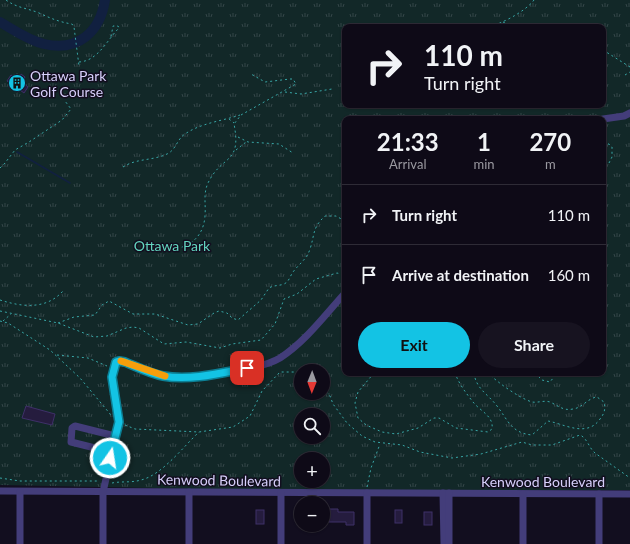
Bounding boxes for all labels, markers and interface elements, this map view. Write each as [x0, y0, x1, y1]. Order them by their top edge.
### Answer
text: 110 m [424, 38, 503, 72]
icon: right [358, 40, 410, 92]
place label: Ottawa Park Golf Course [30, 67, 107, 100]
text: Turn right [424, 72, 501, 94]
building icon: Ottawa Park Golf Course [7, 73, 27, 93]
text: 21:33 [377, 127, 439, 156]
text: 1 [477, 127, 491, 156]
text: 270 [529, 127, 571, 156]
text: Arrival [389, 156, 426, 172]
text: min [474, 156, 495, 172]
text: m [545, 156, 556, 172]
icon: right [358, 204, 380, 226]
text: Turn right [392, 206, 457, 224]
text: 110 m [548, 206, 590, 224]
park label: Ottawa Park [134, 237, 211, 254]
icon: arrive [358, 264, 380, 286]
text: Arrive at destination [392, 266, 529, 284]
text: 160 m [548, 266, 590, 284]
button: Exit [358, 322, 470, 368]
button: Share [478, 322, 590, 368]
pin [230, 351, 264, 385]
icon: arrive [236, 357, 258, 379]
north arrow [294, 364, 330, 400]
map controls [294, 364, 330, 532]
button: search [294, 408, 330, 444]
position arrow [89, 437, 131, 479]
button: + [294, 452, 330, 488]
street label: Kenwood Boulevard [157, 470, 281, 490]
street label: Kenwood Boulevard [481, 473, 605, 490]
button: − [294, 496, 330, 532]

